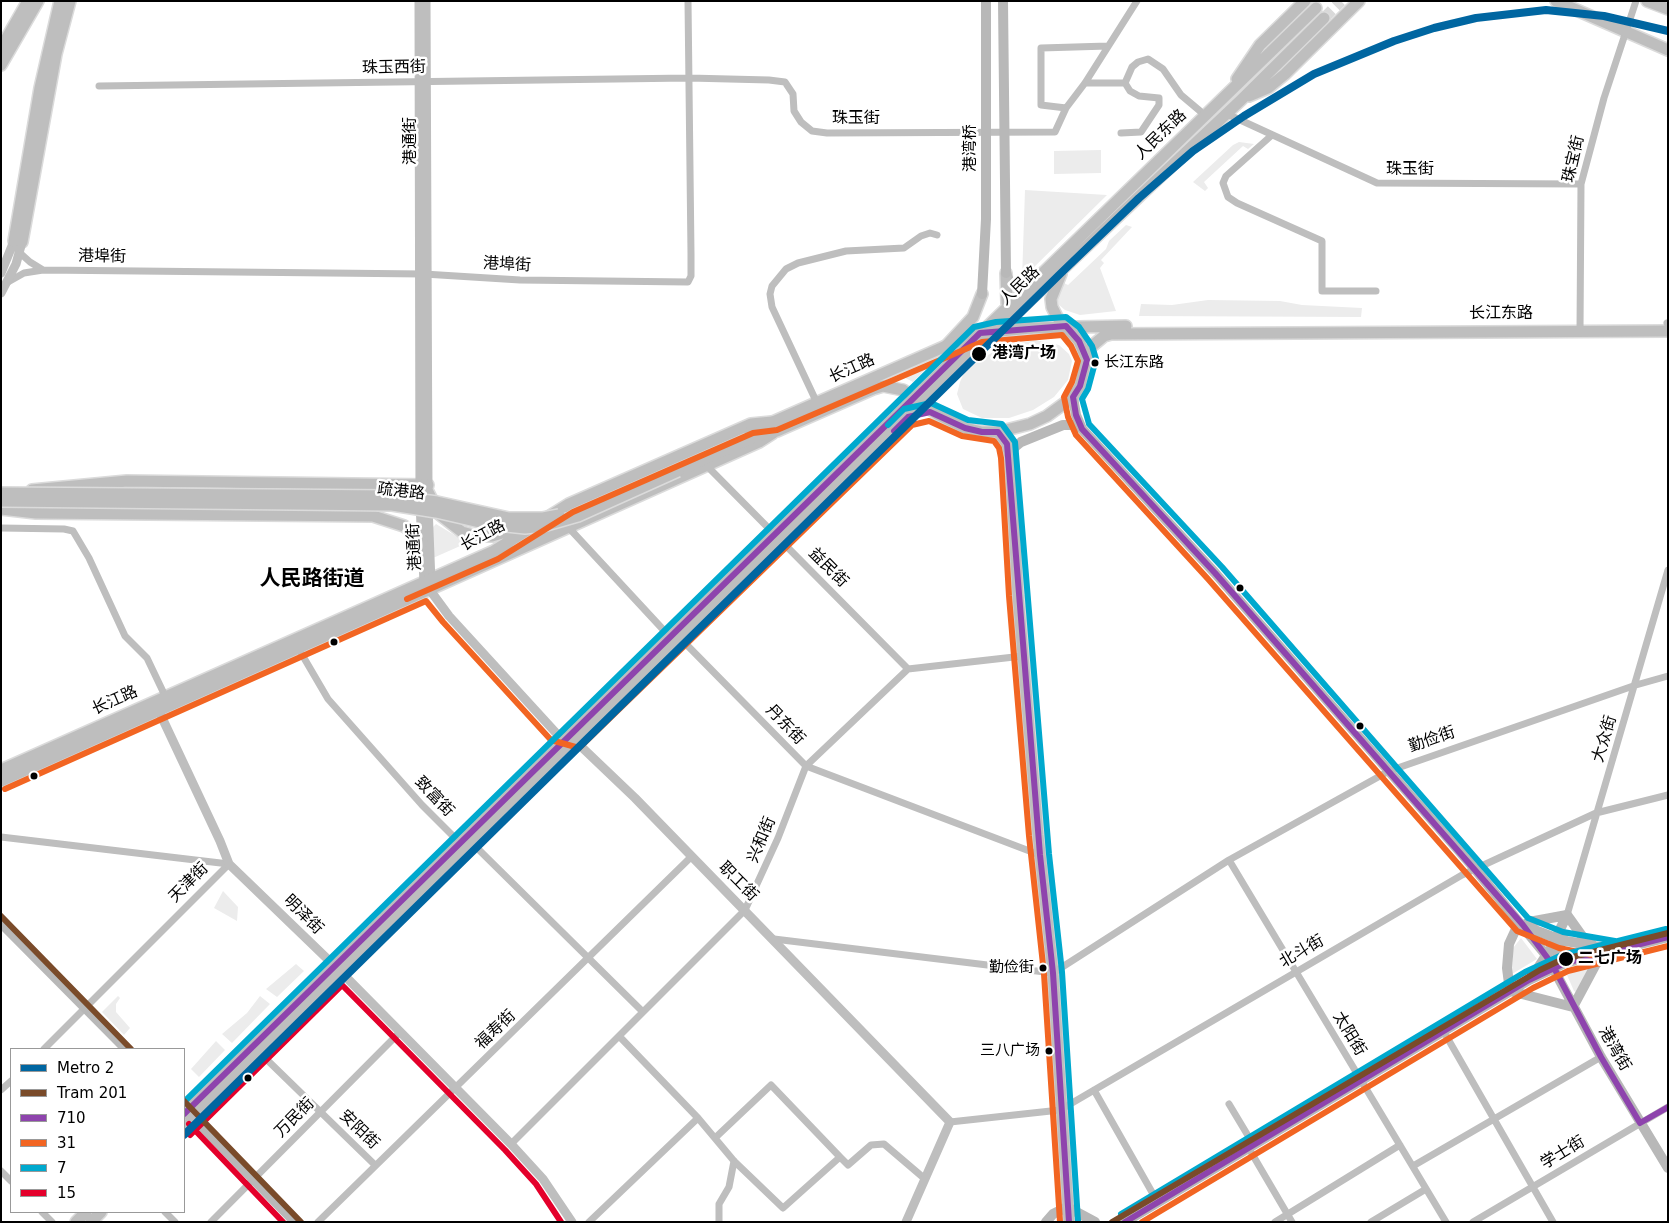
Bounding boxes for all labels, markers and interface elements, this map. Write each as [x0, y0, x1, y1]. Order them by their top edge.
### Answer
street label: 珠玉西街 [362, 58, 426, 78]
street label: 人民东路 [1131, 106, 1191, 164]
street label: 珠玉街 [832, 109, 880, 129]
street label: 港通街 [401, 117, 421, 165]
street label: 港湾桥 [961, 124, 981, 172]
street label: 珠宝街 [1559, 133, 1589, 185]
street label: 珠玉街 [1386, 160, 1434, 180]
street label: 港埠街 [78, 247, 126, 267]
street label: 港埠街 [483, 254, 531, 276]
street label: 人民路 [996, 262, 1044, 310]
street label: 长江东路 [1469, 304, 1533, 324]
place label: 港湾广场 [992, 344, 1056, 364]
marker: 港湾广场 [970, 345, 988, 363]
street label: 长江路 [826, 350, 878, 388]
place label: 长江东路 [1104, 354, 1164, 372]
marker: 长江东路 [1090, 358, 1100, 368]
street label: 疏港路 [376, 480, 426, 504]
street label: 长江路 [457, 516, 509, 556]
street label: 港通街 [404, 523, 426, 571]
street label: 益民街 [804, 544, 852, 592]
district label: 人民路街道 [260, 567, 364, 593]
unlabelled marker [1235, 583, 1245, 593]
unlabelled marker [329, 637, 339, 647]
street label: 长江路 [89, 682, 141, 720]
street label: 丹东街 [761, 701, 809, 749]
street label: 大众街 [1589, 713, 1621, 765]
unlabelled marker [1355, 721, 1365, 731]
street label: 勤俭街 [1406, 723, 1458, 757]
unlabelled marker [29, 771, 39, 781]
street label: 致富街 [410, 773, 458, 821]
street label: 兴和街 [744, 814, 780, 866]
street label: 职工街 [714, 858, 762, 906]
street label: 天津街 [165, 859, 213, 907]
street label: 明泽街 [279, 891, 327, 939]
street label: 北斗街 [1276, 932, 1328, 972]
place label: 二七广场 [1578, 949, 1642, 969]
marker: 二七广场 [1557, 950, 1575, 968]
place label: 勤俭街 [989, 959, 1034, 977]
marker: 勤俭街 [1038, 963, 1048, 973]
street label: 福寿街 [472, 1006, 520, 1054]
street label: 太阳街 [1328, 1008, 1370, 1060]
street label: 港湾街 [1594, 1023, 1634, 1075]
place label: 三八广场 [980, 1042, 1040, 1060]
marker: 三八广场 [1044, 1046, 1054, 1056]
legend [10, 1048, 185, 1213]
text: Metro 2 [57, 1059, 114, 1077]
unlabelled marker [243, 1073, 253, 1083]
text: Tram 201 [57, 1084, 127, 1102]
street label: 万民街 [271, 1094, 319, 1142]
street label: 安阳街 [335, 1106, 383, 1154]
text: 710 [57, 1109, 86, 1127]
street label: 学士街 [1537, 1132, 1589, 1174]
text: 31 [57, 1134, 76, 1152]
text: 7 [57, 1159, 67, 1177]
text: 15 [57, 1184, 76, 1202]

